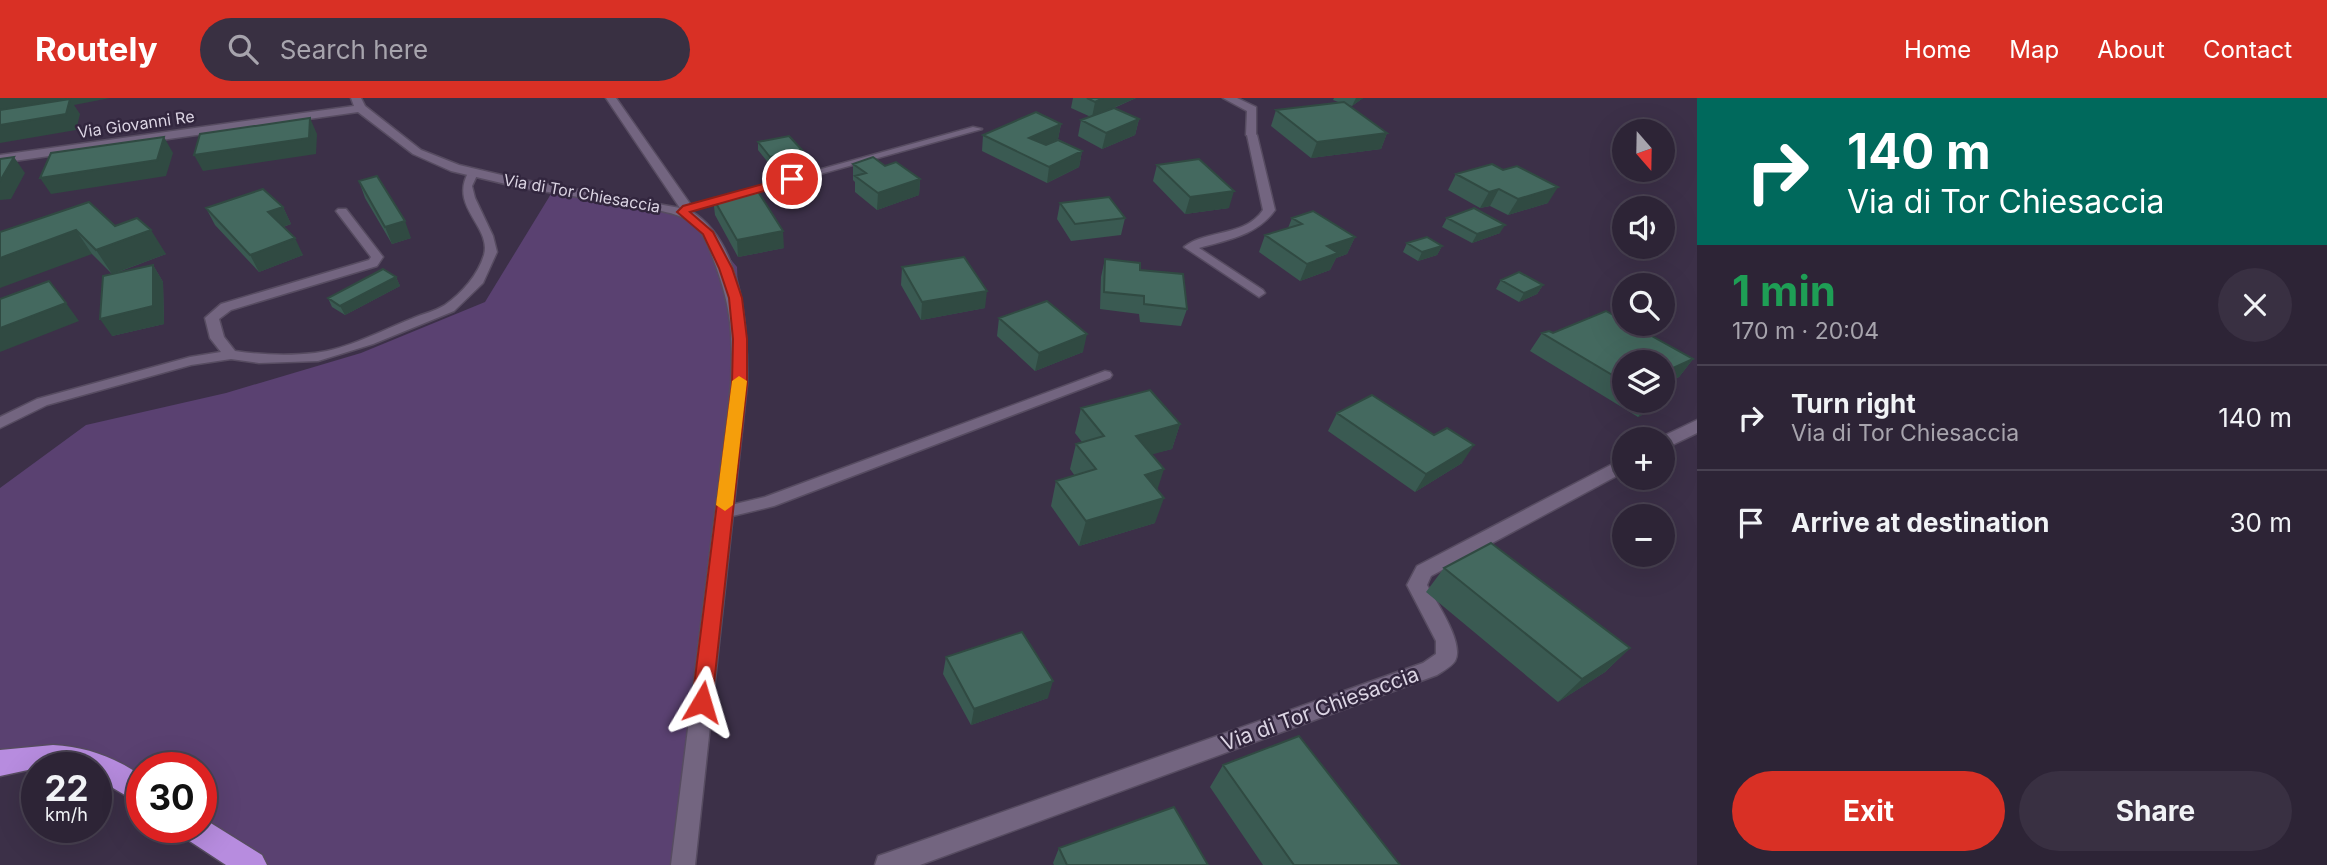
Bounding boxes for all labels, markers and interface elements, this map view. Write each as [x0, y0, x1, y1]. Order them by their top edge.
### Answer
search box [200, 18, 690, 81]
text: Routely [35, 29, 158, 69]
icon: search [224, 30, 262, 68]
text: Search here [280, 34, 428, 65]
text: Home [1904, 35, 1971, 64]
text: Map [2009, 35, 2059, 64]
text: About [2097, 35, 2165, 64]
text: Contact [2203, 35, 2292, 64]
street label: Via Giovanni Re [76, 106, 196, 142]
north arrow [1612, 119, 1675, 182]
map controls [1612, 119, 1675, 567]
text: 140 m [1847, 122, 1991, 181]
icon: right [1732, 126, 1823, 217]
pin [762, 149, 822, 209]
icon: arrive [773, 160, 811, 198]
street label: Via di Tor Chiesaccia [502, 169, 662, 217]
text: Via di Tor Chiesaccia [1847, 182, 2164, 221]
button: sound [1612, 196, 1675, 259]
text: 1 min [1732, 265, 1836, 316]
button: close [2218, 268, 2292, 342]
button: search [1612, 273, 1675, 336]
text: 170 m · 20:04 [1732, 317, 1879, 345]
button: layers [1612, 350, 1675, 413]
text: Turn right [1791, 388, 1916, 419]
icon: right [1732, 399, 1770, 437]
text: 140 m [2218, 402, 2292, 433]
text: Via di Tor Chiesaccia [1791, 419, 2019, 447]
button: + [1612, 427, 1675, 490]
button: − [1612, 504, 1675, 567]
icon: arrive [1732, 504, 1770, 542]
text: Arrive at destination [1791, 507, 2050, 538]
text: 30 m [2229, 507, 2292, 538]
street label: Via di Tor Chiesaccia [1218, 661, 1422, 756]
position arrow [665, 665, 739, 739]
speed limit sign: 30 [126, 752, 217, 843]
text: 22 [44, 767, 89, 809]
button: Exit [1732, 771, 2005, 851]
button: Share [2019, 771, 2292, 851]
text: km/h [45, 804, 88, 825]

